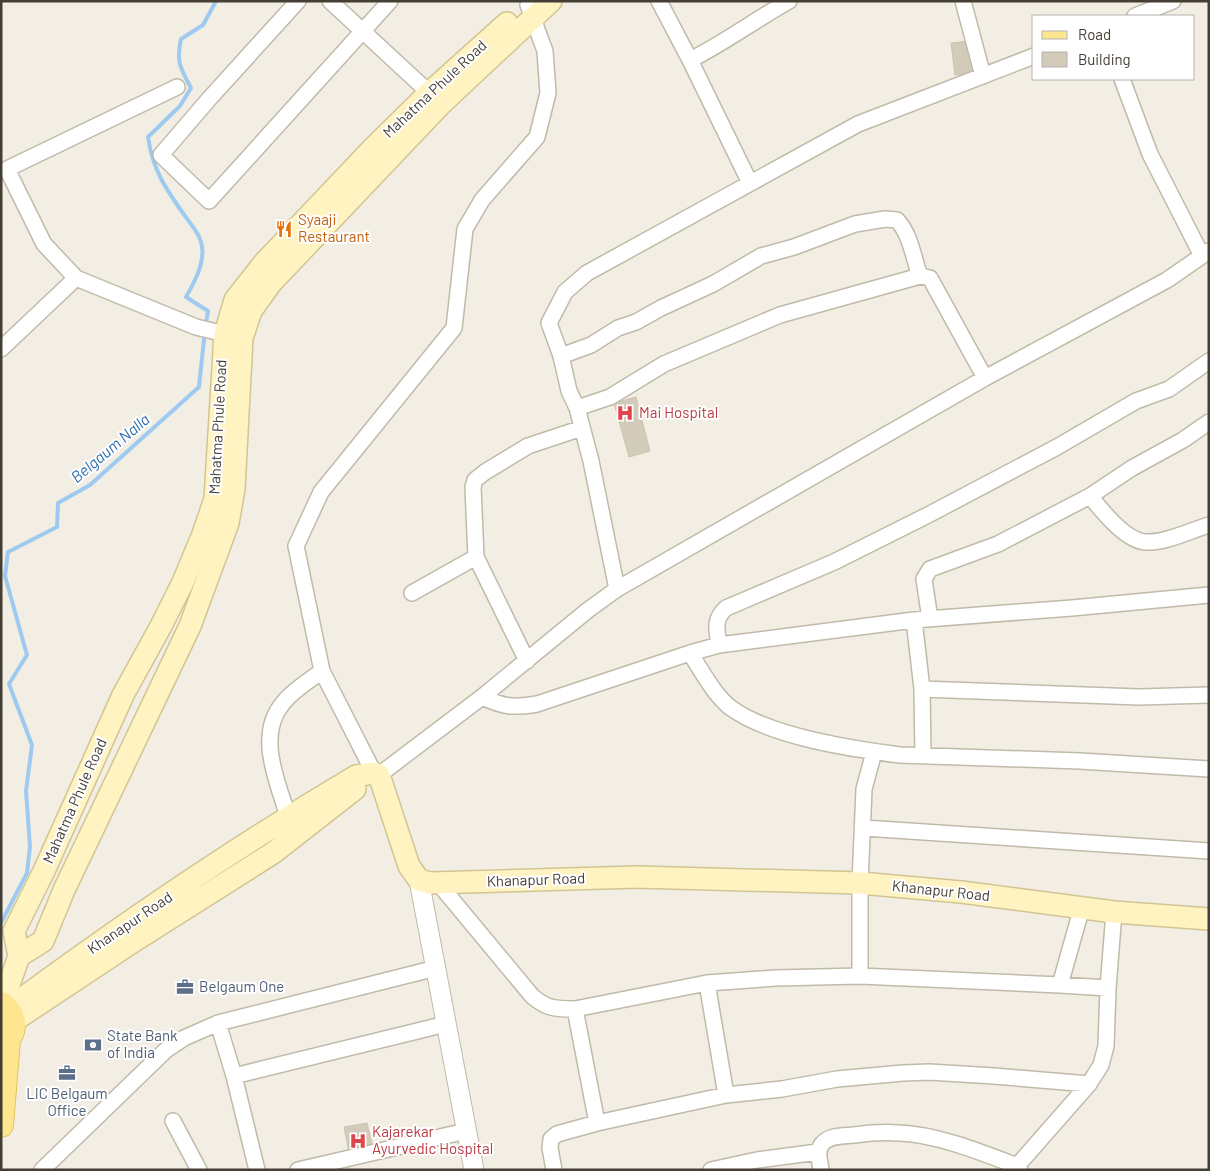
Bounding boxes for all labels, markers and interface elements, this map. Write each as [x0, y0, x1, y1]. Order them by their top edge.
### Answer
legend [1032, 15, 1195, 80]
text: Road [1078, 25, 1111, 43]
street label: Mahatma Phule Road [379, 36, 490, 141]
text: Building [1078, 50, 1131, 68]
place label: Syaaji Restaurant [298, 210, 370, 245]
restaurant icon: Syaaji Restaurant [274, 219, 294, 239]
street label: Mahatma Phule Road [204, 359, 230, 495]
hospital icon: Mai Hospital [615, 403, 635, 423]
place label: Mai Hospital [639, 403, 718, 421]
water label: Belgaum Nalla [66, 409, 153, 486]
street label: Mahatma Phule Road [38, 735, 110, 866]
street label: Khanapur Road [486, 868, 586, 890]
street label: Khanapur Road [891, 876, 991, 904]
street label: Khanapur Road [84, 887, 175, 957]
office icon: Belgaum One [175, 977, 195, 997]
place label: Belgaum One [199, 977, 284, 995]
place label: State Bank of India [107, 1026, 178, 1061]
bank icon: State Bank of India [83, 1035, 103, 1055]
office icon: LIC Belgaum Office [57, 1063, 77, 1083]
place label: LIC Belgaum Office [26, 1084, 108, 1119]
place label: Kajarekar Ayurvedic Hospital [372, 1122, 493, 1157]
hospital icon: Kajarekar Ayurvedic Hospital [348, 1131, 368, 1151]

